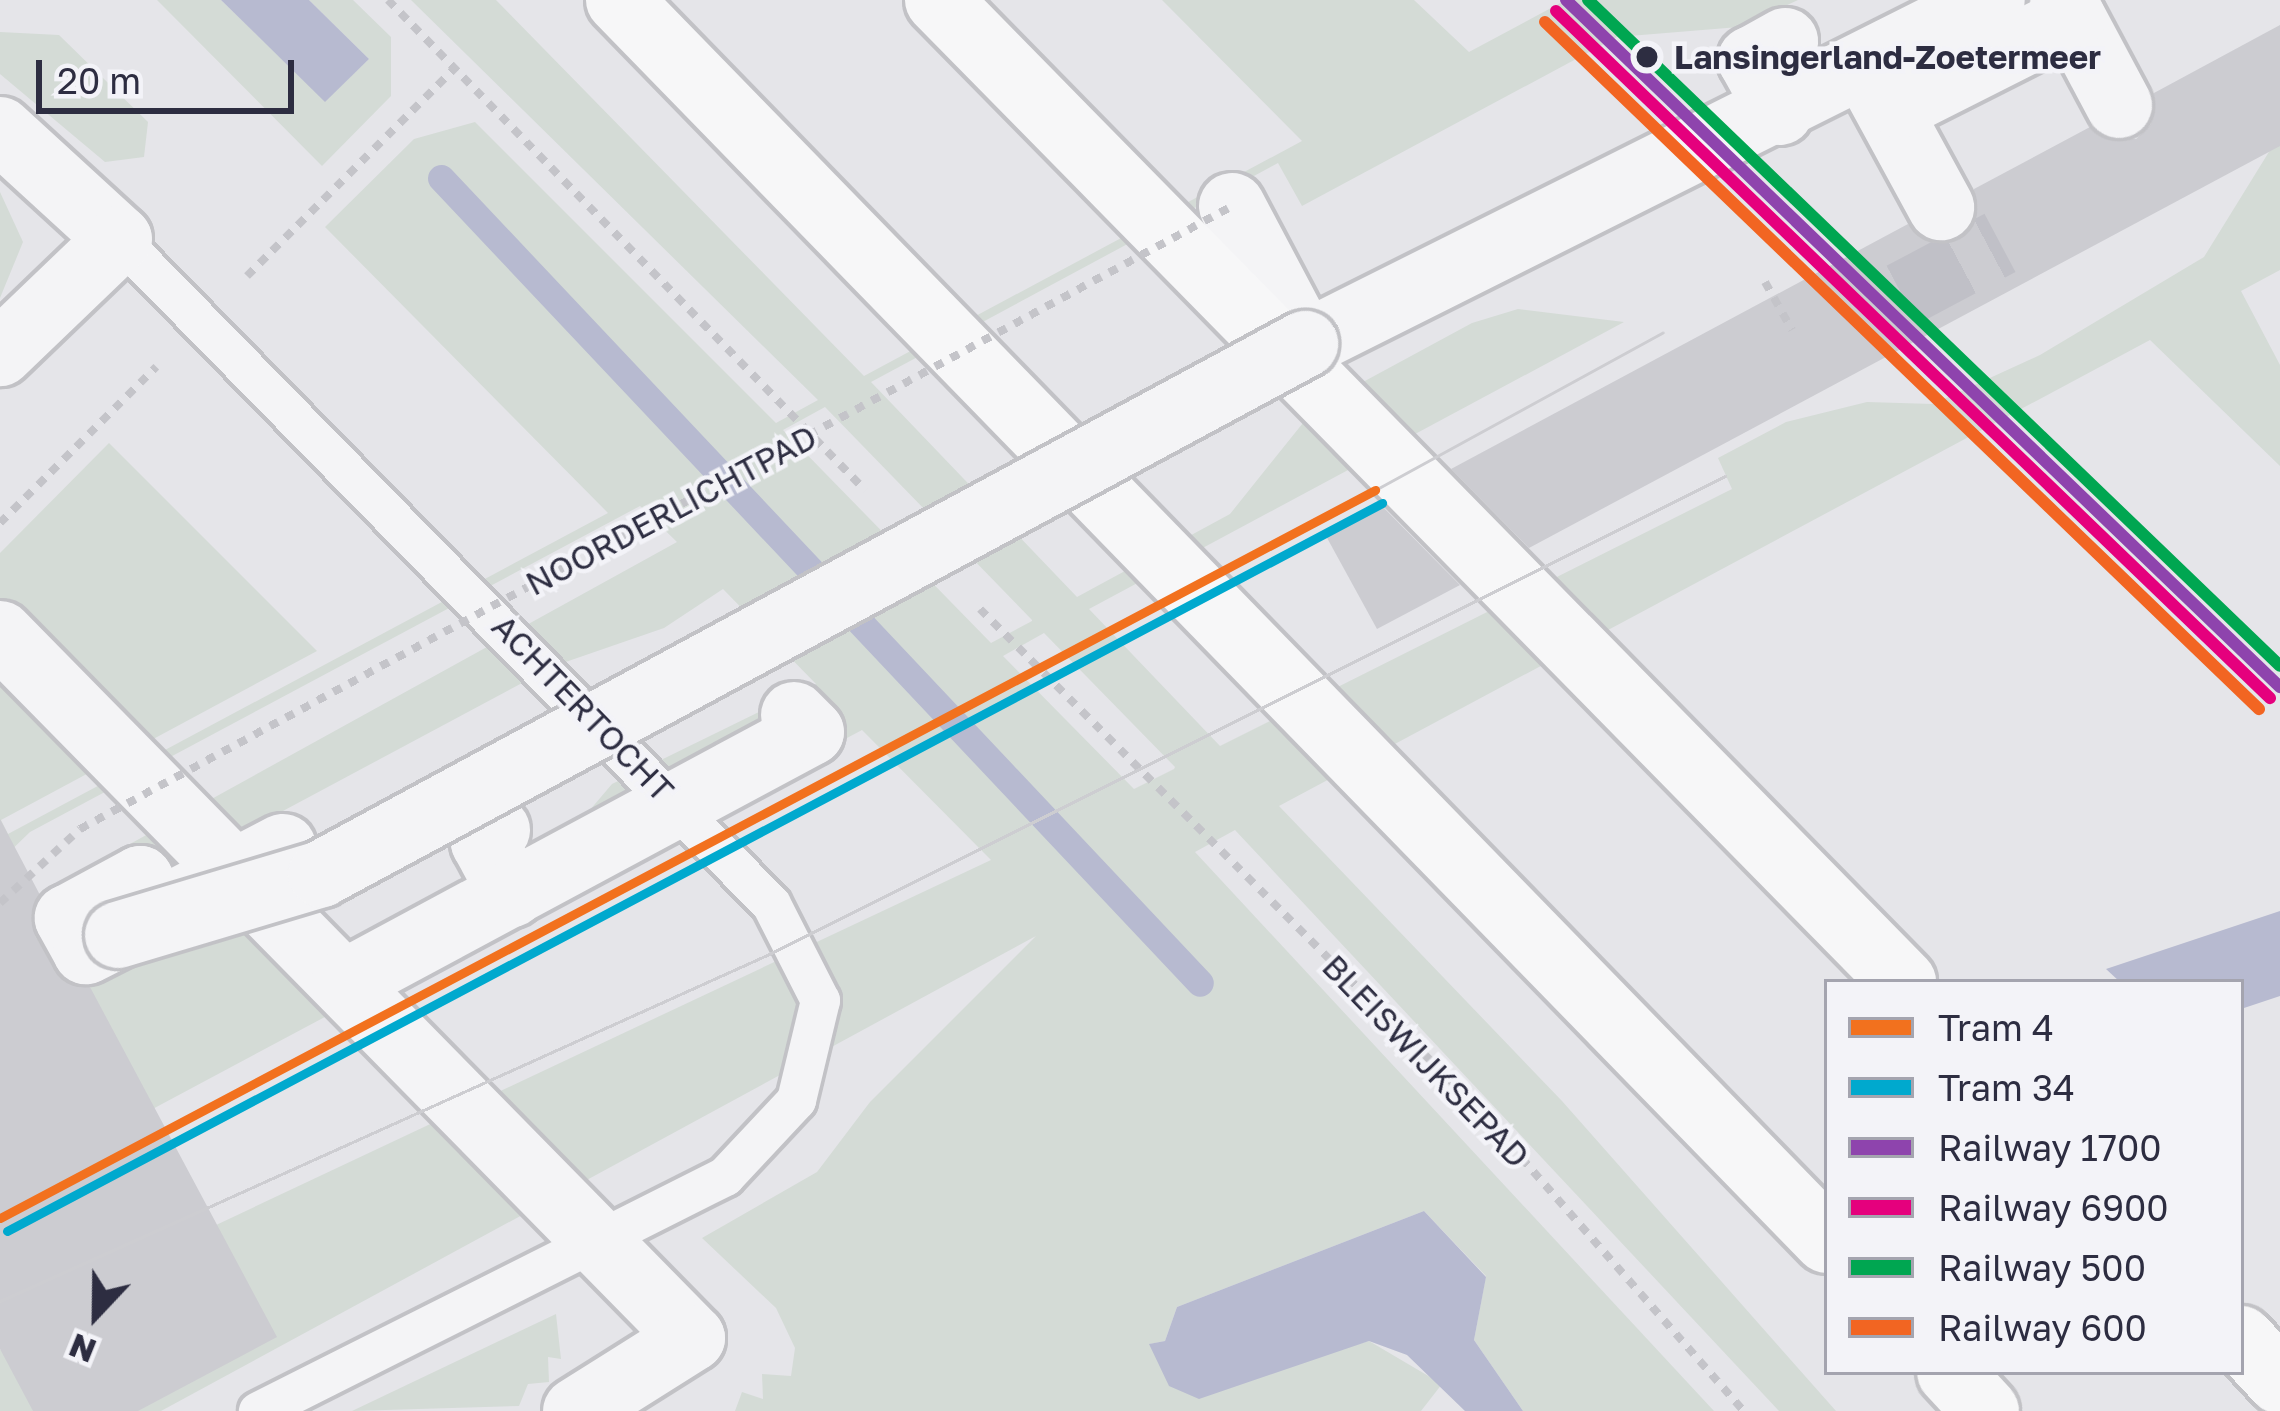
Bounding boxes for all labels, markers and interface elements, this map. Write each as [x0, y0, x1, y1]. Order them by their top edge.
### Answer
scale bar [42, 36, 300, 110]
place label: Lansingerland-Zoetermeer [1674, 37, 2101, 77]
marker: Lansingerland-Zoetermeer [1631, 41, 1663, 73]
text: 20 m [57, 59, 141, 102]
street label: NOORDERLICHTPAD [519, 417, 823, 603]
street label: ACHTERTOCHT [484, 607, 682, 809]
street label: BLEISWIJKSEPAD [1314, 947, 1538, 1175]
legend [1824, 979, 2244, 1375]
text: Tram 4 [1938, 1006, 2054, 1049]
text: Tram 34 [1938, 1066, 2075, 1109]
text: Railway 1700 [1938, 1126, 2162, 1169]
text: Railway 6900 [1938, 1186, 2169, 1229]
text: Railway 500 [1938, 1246, 2146, 1289]
north arrow [36, 1255, 156, 1375]
text: Railway 600 [1938, 1306, 2147, 1349]
text: N [63, 1326, 101, 1372]

